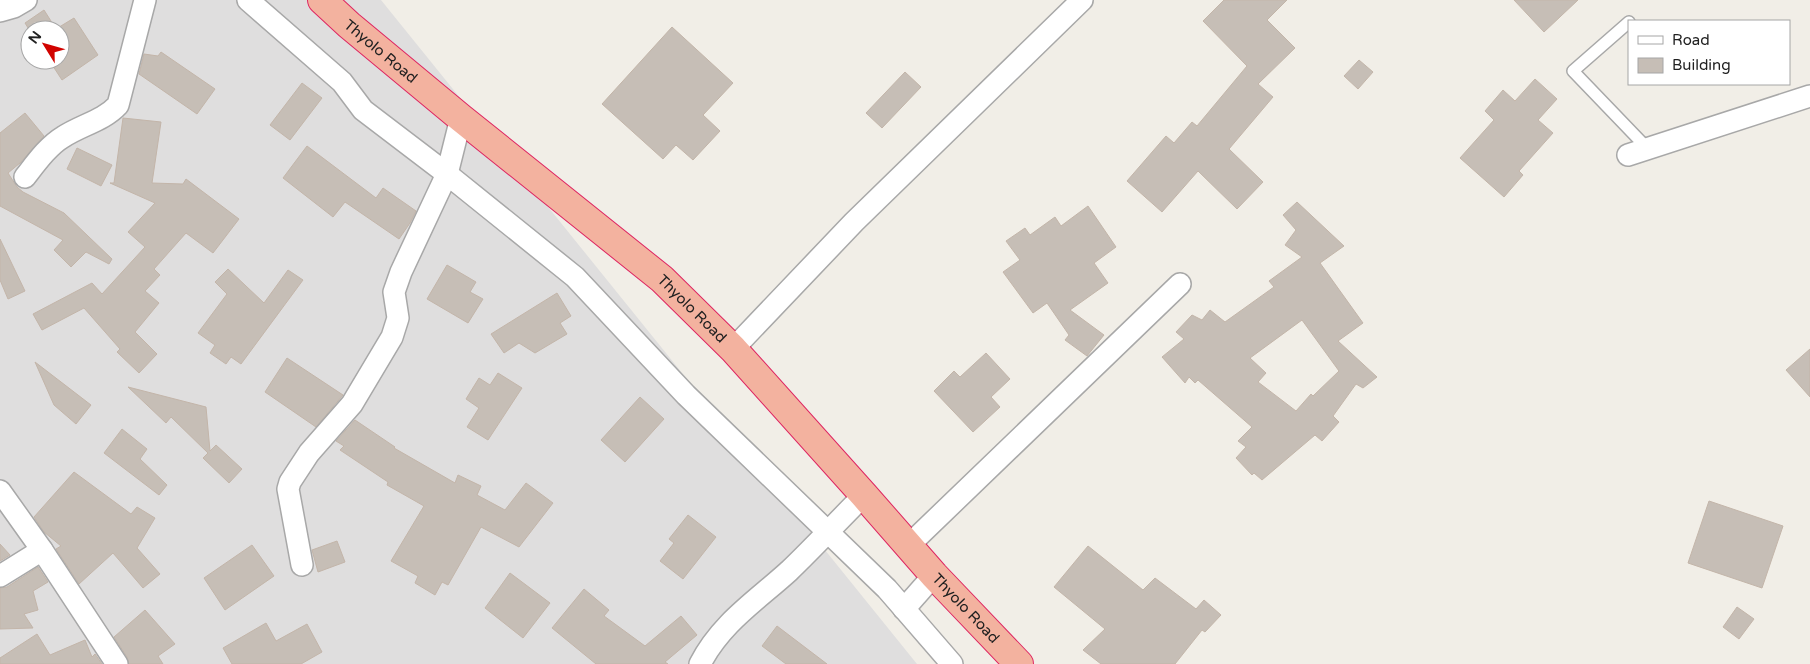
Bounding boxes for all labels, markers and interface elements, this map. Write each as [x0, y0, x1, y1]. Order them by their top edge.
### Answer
street label: Thyolo Road [340, 16, 421, 87]
north arrow [20, 20, 70, 70]
legend [1628, 20, 1790, 85]
text: N [25, 28, 45, 47]
text: Road [1672, 31, 1710, 49]
text: Building [1672, 56, 1731, 74]
street label: Thyolo Road [654, 271, 730, 346]
street label: Thyolo Road [928, 570, 1003, 647]

